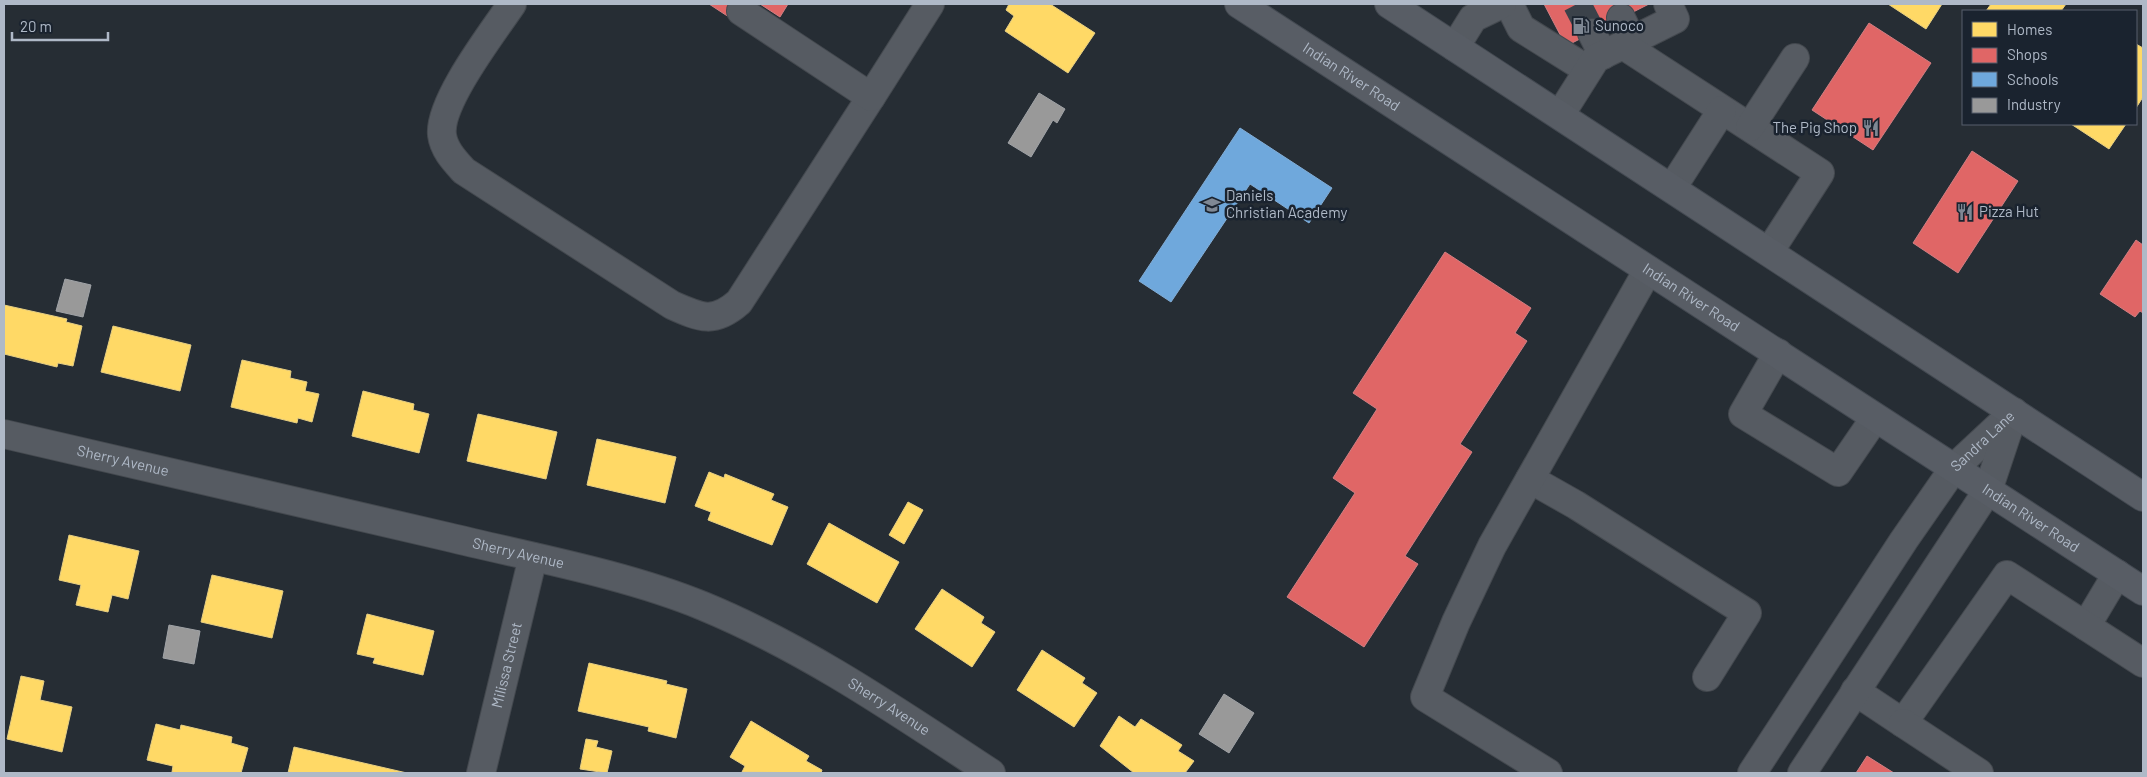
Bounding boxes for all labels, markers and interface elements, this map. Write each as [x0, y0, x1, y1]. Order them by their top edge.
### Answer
scale bar [12, 10, 109, 42]
legend [1962, 10, 2137, 125]
fuel station icon: Sunoco [1571, 16, 1591, 36]
place label: Sunoco [1595, 16, 1644, 34]
text: 20 m [20, 17, 52, 35]
text: Homes [2007, 20, 2052, 38]
street label: Indian River Road [1300, 38, 1404, 114]
text: Shops [2007, 45, 2047, 63]
text: Schools [2007, 70, 2059, 88]
text: Industry [2007, 95, 2061, 113]
place label: The Pig Shop [1773, 118, 1857, 136]
restaurant icon: The Pig Shop [1861, 118, 1881, 138]
place label: Daniels Christian Academy [1226, 186, 1348, 221]
school or university icon: Daniels Christian Academy [1202, 195, 1222, 215]
restaurant icon: Pizza Hut [1955, 202, 1975, 222]
place label: Pizza Hut [1979, 202, 2039, 220]
street label: Indian River Road [1640, 259, 1744, 335]
street label: Sandra Lane [1946, 406, 2018, 475]
street label: Sherry Avenue [75, 441, 171, 479]
street label: Indian River Road [1979, 479, 2083, 555]
street label: Sherry Avenue [471, 533, 566, 572]
street label: Milissa Street [487, 620, 525, 710]
street label: Sherry Avenue [845, 673, 934, 739]

